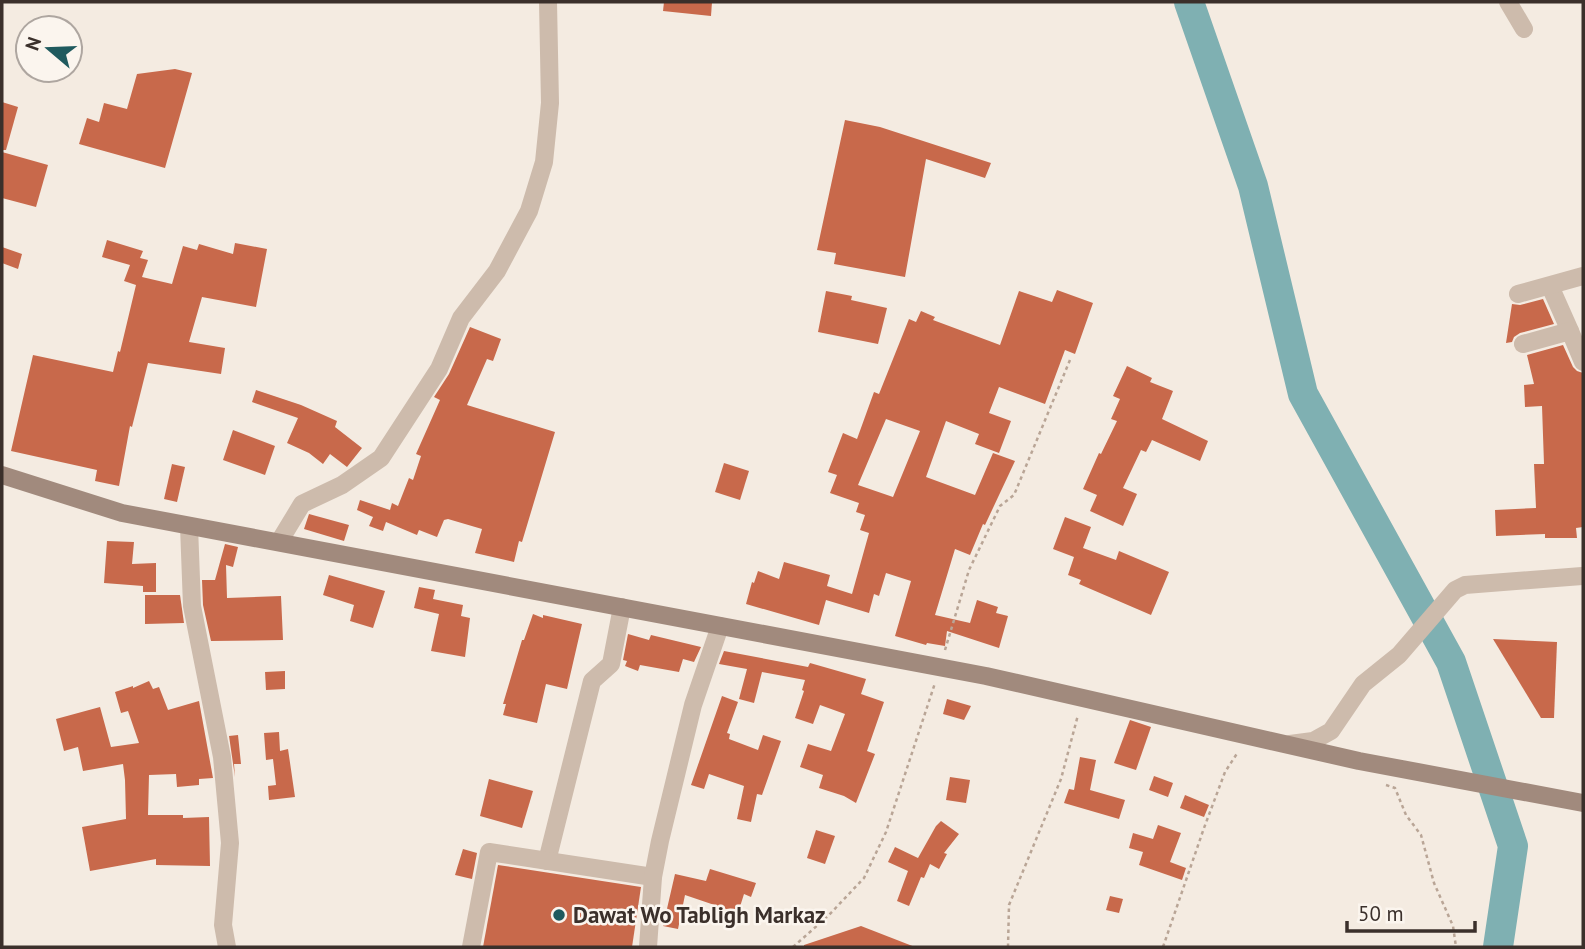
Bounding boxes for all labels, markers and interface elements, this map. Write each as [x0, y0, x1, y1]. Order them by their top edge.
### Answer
north arrow [14, 14, 84, 84]
text: N [20, 34, 46, 53]
scale bar [1347, 890, 1475, 934]
place label: Dawat Wo Tabligh Markaz [573, 900, 826, 929]
text: 50 m [1358, 900, 1404, 927]
marker: Dawat Wo Tabligh Markaz [551, 907, 567, 923]

